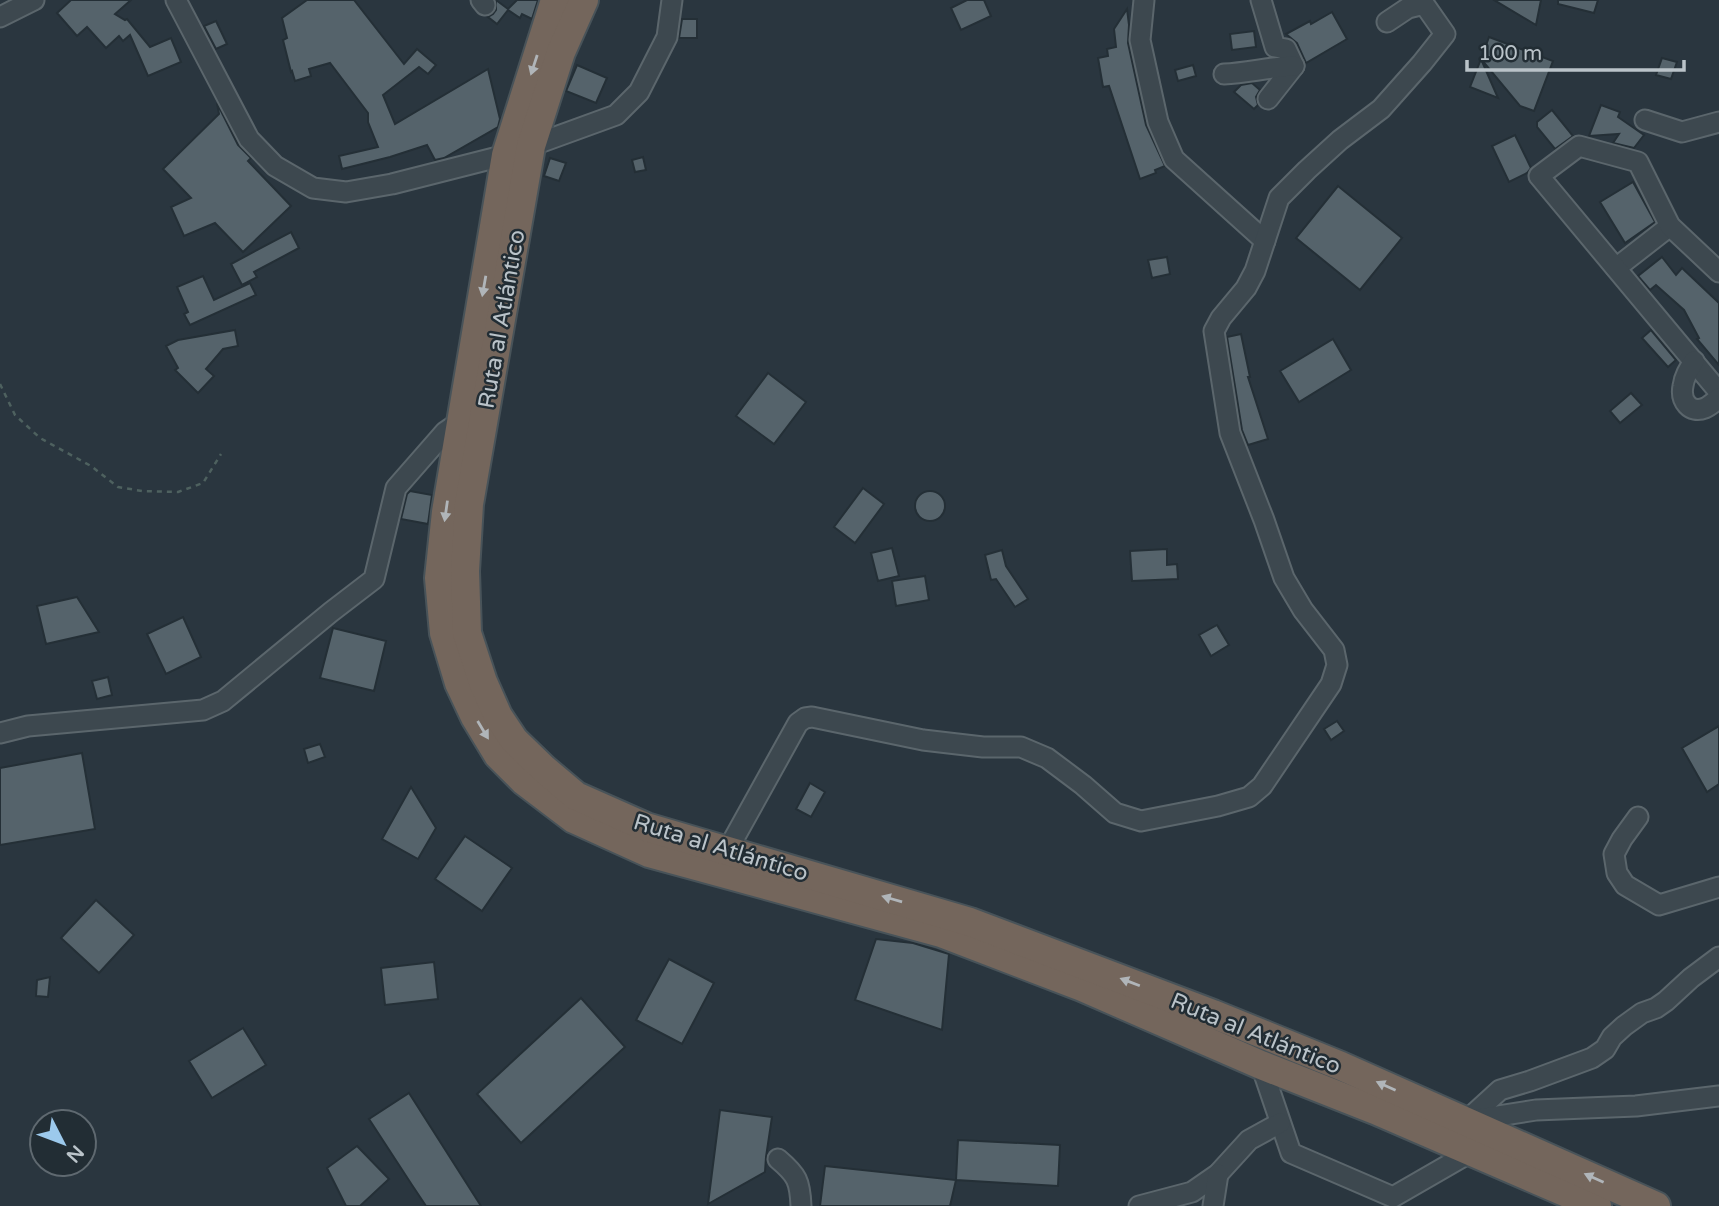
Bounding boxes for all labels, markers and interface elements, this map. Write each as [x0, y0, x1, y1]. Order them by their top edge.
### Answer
scale bar [1467, 28, 1684, 72]
text: 100 m [1478, 41, 1542, 66]
one-way arrow [528, 54, 539, 75]
street label: Ruta al Atlántico [472, 228, 532, 411]
one-way arrow [478, 275, 489, 297]
one-way arrow [441, 500, 452, 522]
one-way arrow [476, 720, 489, 739]
street label: Ruta al Atlántico [630, 808, 811, 888]
one-way arrow [881, 893, 903, 904]
one-way arrow [1119, 977, 1140, 988]
street label: Ruta al Atlántico [1166, 987, 1345, 1081]
one-way arrow [1376, 1080, 1396, 1092]
north arrow [28, 1108, 98, 1178]
text: N [62, 1141, 88, 1167]
one-way arrow [1584, 1172, 1604, 1184]

